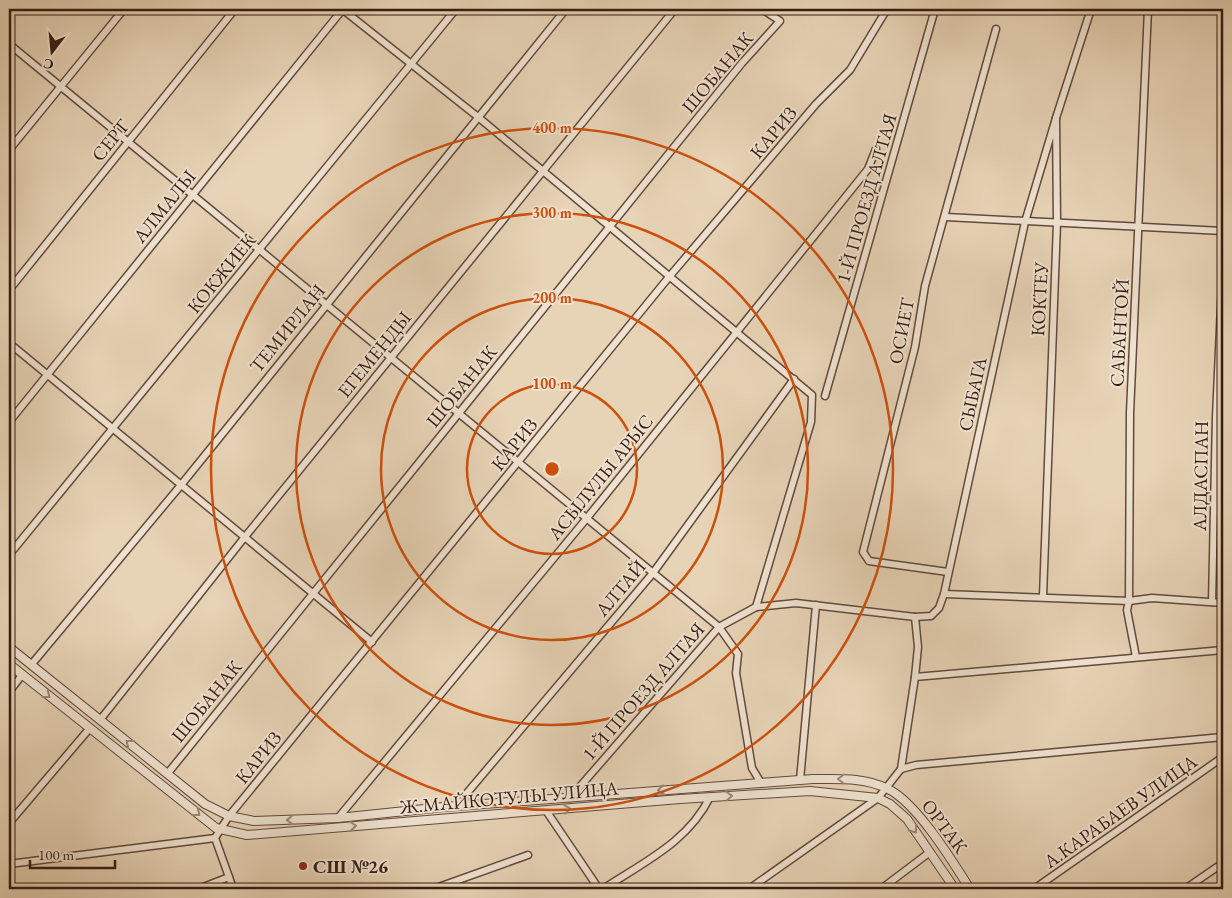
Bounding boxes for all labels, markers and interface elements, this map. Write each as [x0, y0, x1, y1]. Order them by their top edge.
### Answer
street label: ШОБАНАК [676, 26, 759, 118]
north arrow [28, 28, 78, 78]
text: С [41, 54, 56, 75]
street label: КАРИЗ [744, 101, 803, 164]
street label: 1-Й ПРОЕЗД АЛТАЯ [830, 110, 903, 286]
street label: СЕРТ [86, 114, 135, 167]
text: 400 m [532, 118, 572, 137]
street label: АЛМАЛЫ [127, 164, 202, 249]
text: 300 m [532, 203, 572, 222]
street label: КОКЖИЕК [181, 228, 262, 318]
street label: КОКТЕУ [1025, 260, 1054, 337]
street label: ТЕМИРЛАН [244, 279, 331, 378]
street label: САБАНТОЙ [1104, 279, 1135, 388]
text: 200 m [532, 288, 572, 307]
street label: ОСИЕТ [883, 296, 920, 366]
street label: ЕГЕМЕНДЫ [332, 306, 417, 403]
street label: ШОБАНАК [421, 340, 503, 433]
street label: СЫБАГА [952, 354, 993, 433]
text: 100 m [532, 374, 572, 393]
street label: АСЫЛУЛЫ АРЫС [541, 409, 659, 546]
street label: КАРИЗ [485, 413, 543, 476]
street label: АЛДАСПАН [1187, 421, 1214, 532]
centre of rings [543, 460, 561, 478]
street label: АЛТАЙ [589, 555, 651, 622]
street label: 1-Й ПРОЕЗД АЛТАЯ [577, 617, 710, 766]
street label: ШОБАНАК [166, 655, 248, 748]
one-way arrow [41, 689, 50, 697]
street label: КАРИЗ [229, 726, 287, 789]
one-way arrow [126, 740, 135, 749]
street label: А.КАРАБАЕВ УЛИЦА [1038, 748, 1203, 874]
one-way arrow [836, 774, 844, 784]
street label: Ж.МАЙКОТУЛЫ УЛИЦА [398, 775, 620, 820]
one-way arrow [657, 785, 665, 796]
one-way arrow [726, 790, 734, 801]
street label: ОРТАК [916, 794, 973, 859]
one-way arrow [564, 804, 572, 815]
one-way arrow [191, 807, 201, 816]
one-way arrow [285, 814, 293, 825]
one-way arrow [349, 821, 357, 832]
one-way arrow [908, 824, 917, 833]
scale bar [30, 838, 115, 870]
text: 100 m [38, 845, 75, 864]
place label: СШ №26 [313, 854, 388, 879]
marker: СШ №26 [297, 860, 309, 872]

